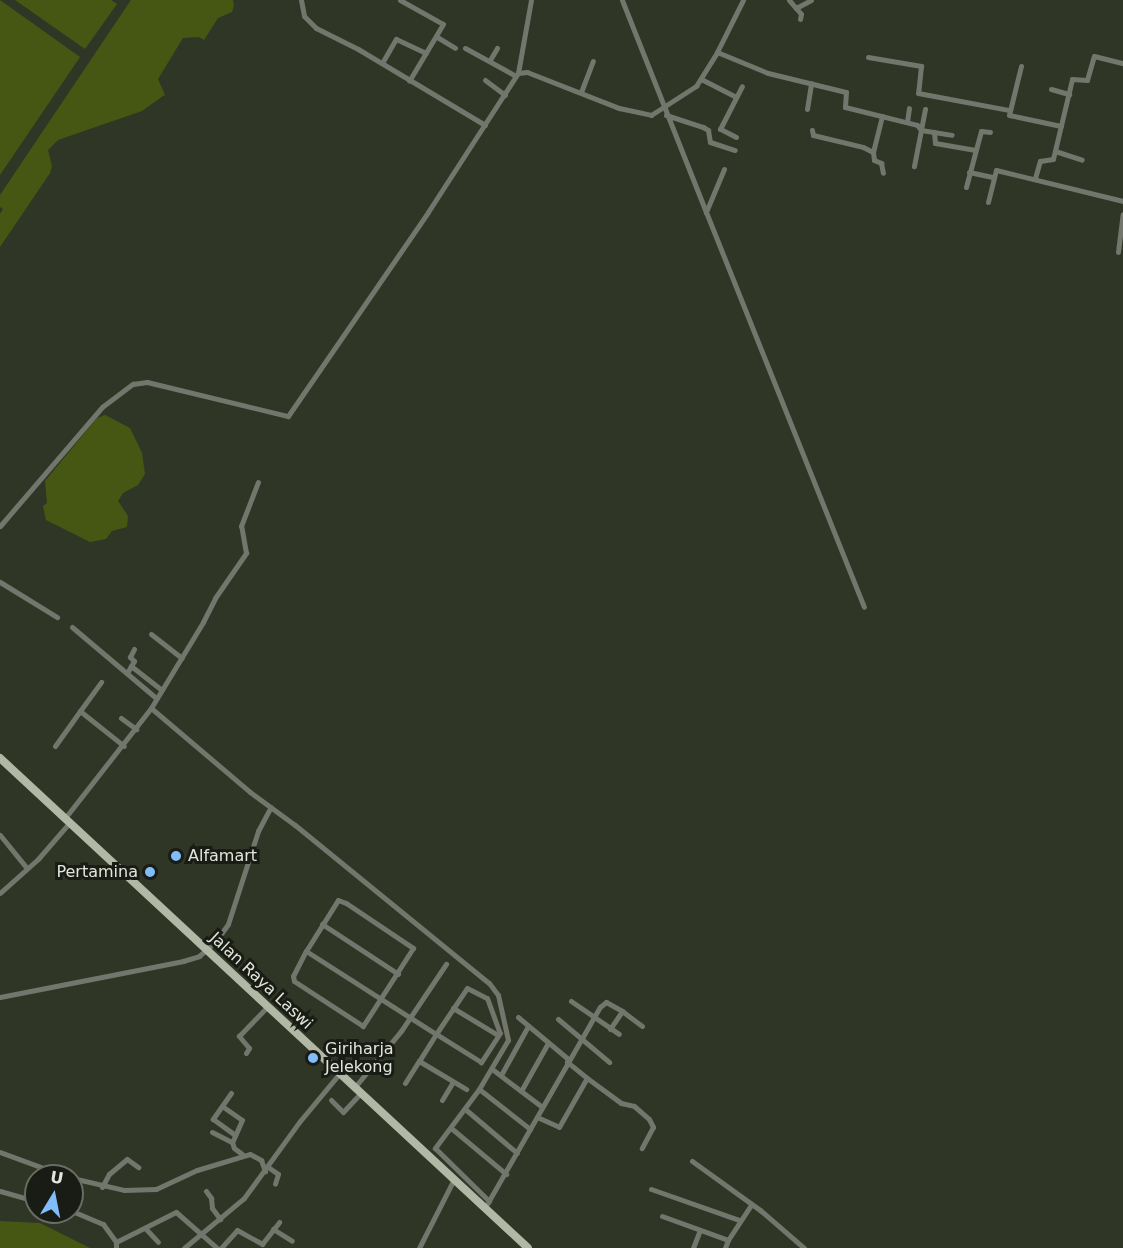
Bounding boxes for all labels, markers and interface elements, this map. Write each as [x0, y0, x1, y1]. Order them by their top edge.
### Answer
place label: Alfamart [188, 846, 257, 866]
marker: Alfamart [169, 849, 183, 863]
place label: Pertamina [56, 862, 138, 882]
marker: Pertamina [143, 865, 157, 879]
street label: Jalan Raya Laswi [206, 928, 316, 1034]
place label: Giriharja Jelekong [325, 1039, 394, 1077]
marker: Giriharja Jelekong [306, 1051, 320, 1065]
north arrow [24, 1164, 84, 1224]
text: U [49, 1167, 65, 1188]

